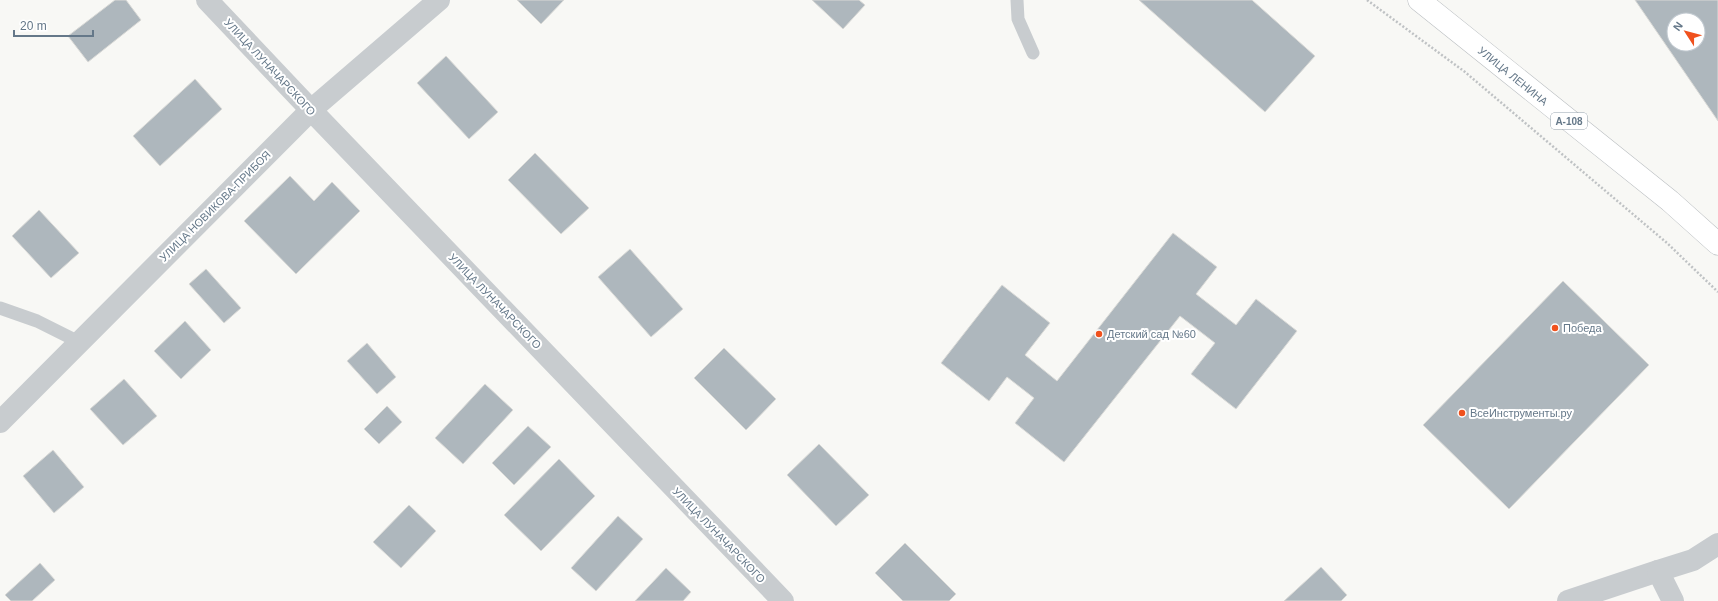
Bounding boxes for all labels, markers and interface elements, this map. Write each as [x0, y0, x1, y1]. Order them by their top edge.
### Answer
scale bar [14, 12, 93, 38]
north arrow [1666, 12, 1706, 52]
street label: УЛИЦА ЛУНАЧАРСКОГО [222, 16, 318, 118]
text: 20 m [20, 19, 47, 33]
text: N [1671, 19, 1685, 33]
street label: УЛИЦА ЛЕНИНА [1476, 44, 1551, 108]
road number: А-108 [1551, 113, 1587, 129]
street label: УЛИЦА НОВИКОВА-ПРИБОЯ [157, 148, 273, 264]
street label: УЛИЦА ЛУНАЧАРСКОГО [446, 251, 544, 351]
place label: Победа [1563, 322, 1602, 334]
marker: Победа [1550, 323, 1560, 333]
place label: Детский сад №60 [1107, 328, 1196, 340]
marker: Детский сад №60 [1094, 329, 1104, 339]
place label: ВсеИнструменты.ру [1470, 407, 1573, 419]
marker: ВсеИнструменты.ру [1457, 408, 1467, 418]
street label: УЛИЦА ЛУНАЧАРСКОГО [670, 485, 768, 585]

